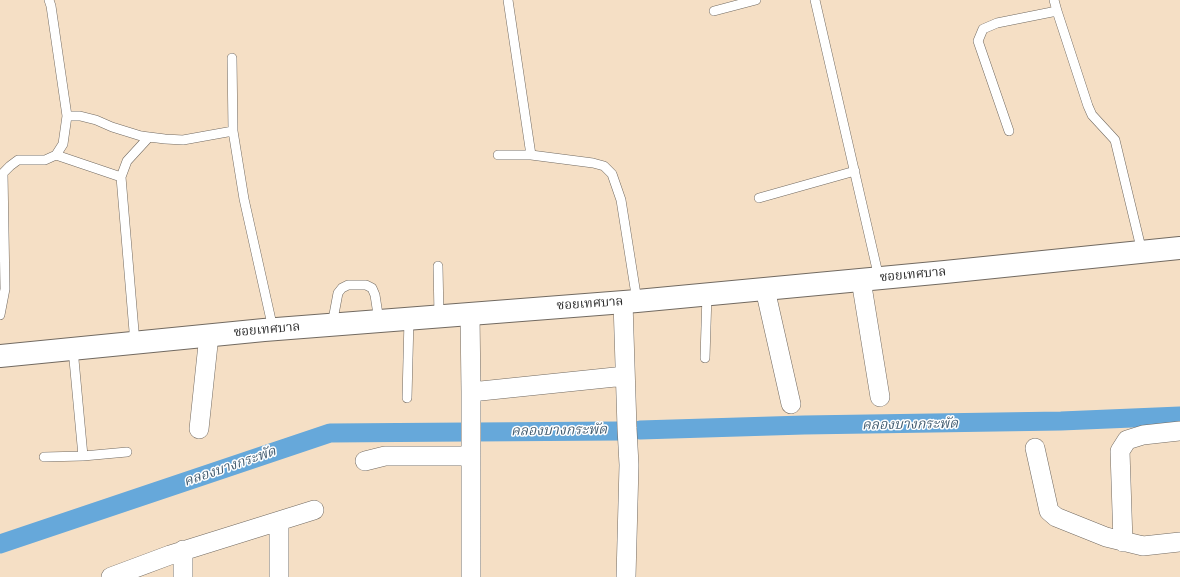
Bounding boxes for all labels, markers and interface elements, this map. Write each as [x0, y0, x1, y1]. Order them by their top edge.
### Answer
street label: ซอยเทศบาล [879, 264, 947, 286]
street label: ซอยเทศบาล [556, 294, 624, 314]
street label: ซอยเทศบาล [233, 319, 301, 341]
water label: คลองบางกระพัด [862, 416, 958, 434]
water label: คลองบางกระพัด [511, 422, 607, 440]
water label: คลองบางกระพัด [182, 443, 278, 491]

